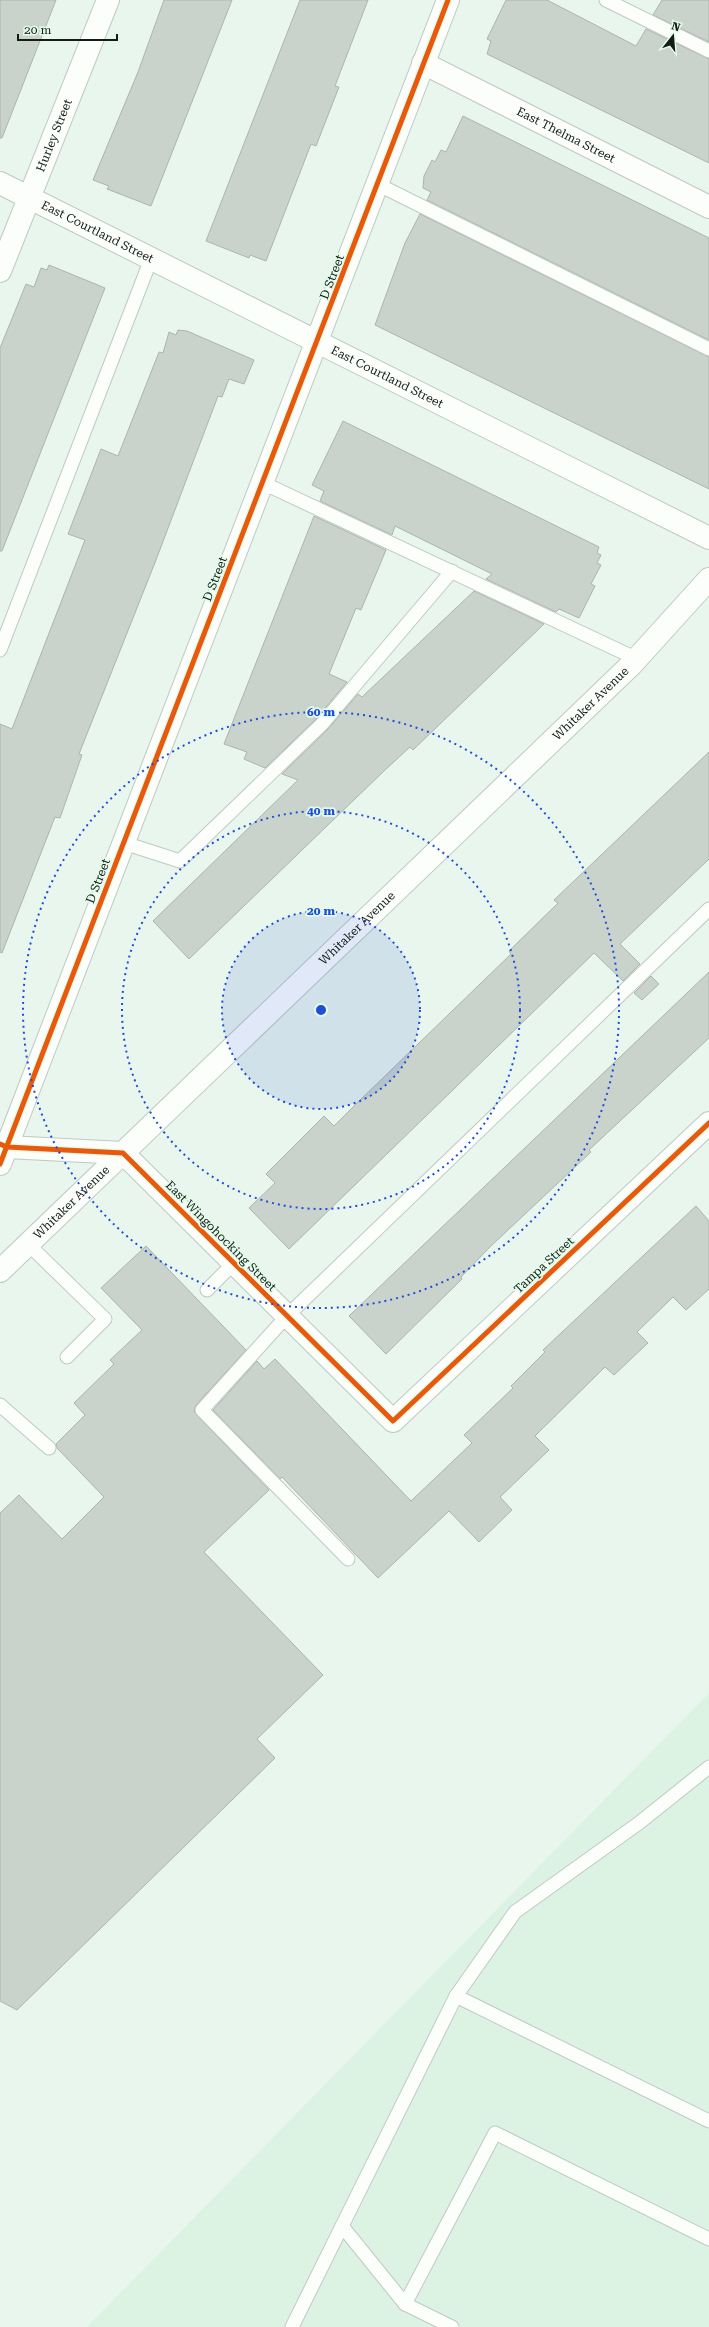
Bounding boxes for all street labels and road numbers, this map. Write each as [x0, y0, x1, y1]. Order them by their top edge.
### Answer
street label: Hurley Street [33, 96, 75, 174]
street label: East Thelma Street [514, 104, 618, 166]
street label: East Courtland Street [39, 198, 156, 266]
street label: D Street [317, 252, 347, 301]
street label: East Courtland Street [329, 343, 446, 411]
street label: D Street [200, 554, 230, 603]
street label: Whitaker Avenue [550, 664, 632, 743]
street label: D Street [83, 856, 113, 905]
street label: Whitaker Avenue [316, 888, 398, 968]
street label: Whitaker Avenue [31, 1163, 113, 1242]
street label: East Wingohocking Street [163, 1178, 279, 1294]
street label: Tampa Street [511, 1233, 577, 1296]

